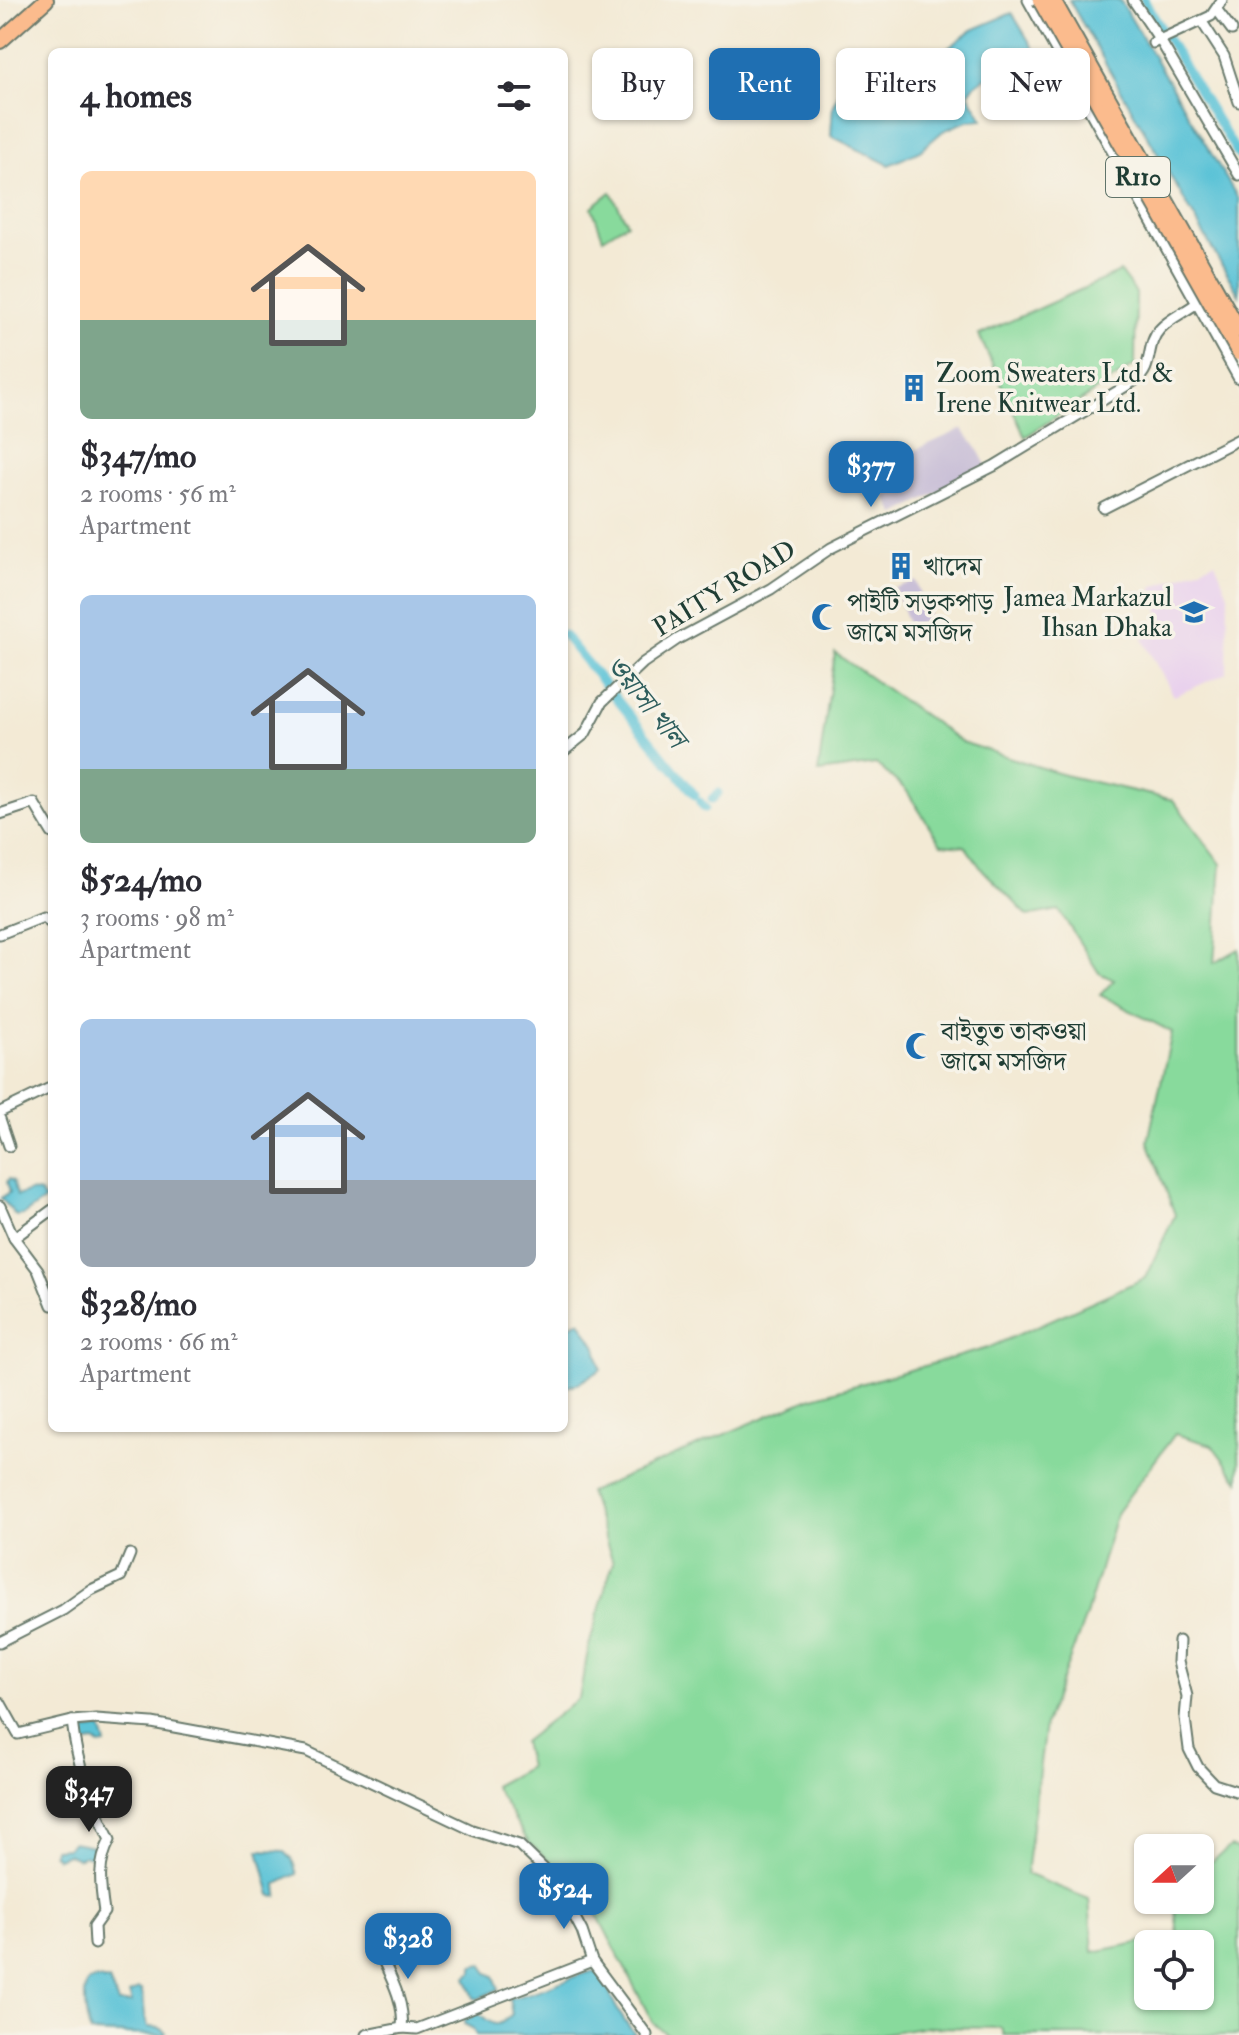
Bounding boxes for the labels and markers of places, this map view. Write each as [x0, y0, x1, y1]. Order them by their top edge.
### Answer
place label: Zoom Sweaters Ltd. & Irene Knitwear Ltd. [936, 358, 1173, 420]
building icon: Zoom Sweaters Ltd. & Irene Knitwear Ltd. [899, 373, 929, 403]
pin: $377 [824, 441, 918, 509]
building icon: খাদেম [886, 551, 916, 581]
place label: খাদেম [923, 551, 983, 583]
place label: Jamea Markazul Ihsan Dhaka [1002, 582, 1172, 644]
place label: পাইটি সড়কপাড় জামে মসজিদ [846, 587, 994, 649]
school or university icon: Jamea Markazul Ihsan Dhaka [1179, 597, 1209, 627]
mosque icon: পাইটি সড়কপাড় জামে মসজিদ [810, 602, 840, 632]
place label: বাইতুত তাকওয়া জামে মসজিদ [940, 1016, 1087, 1078]
mosque icon: বাইতুত তাকওয়া জামে মসজিদ [904, 1031, 934, 1061]
pin: $347 [42, 1766, 136, 1834]
pin: $524 [517, 1863, 611, 1931]
pin: $328 [361, 1913, 455, 1981]

